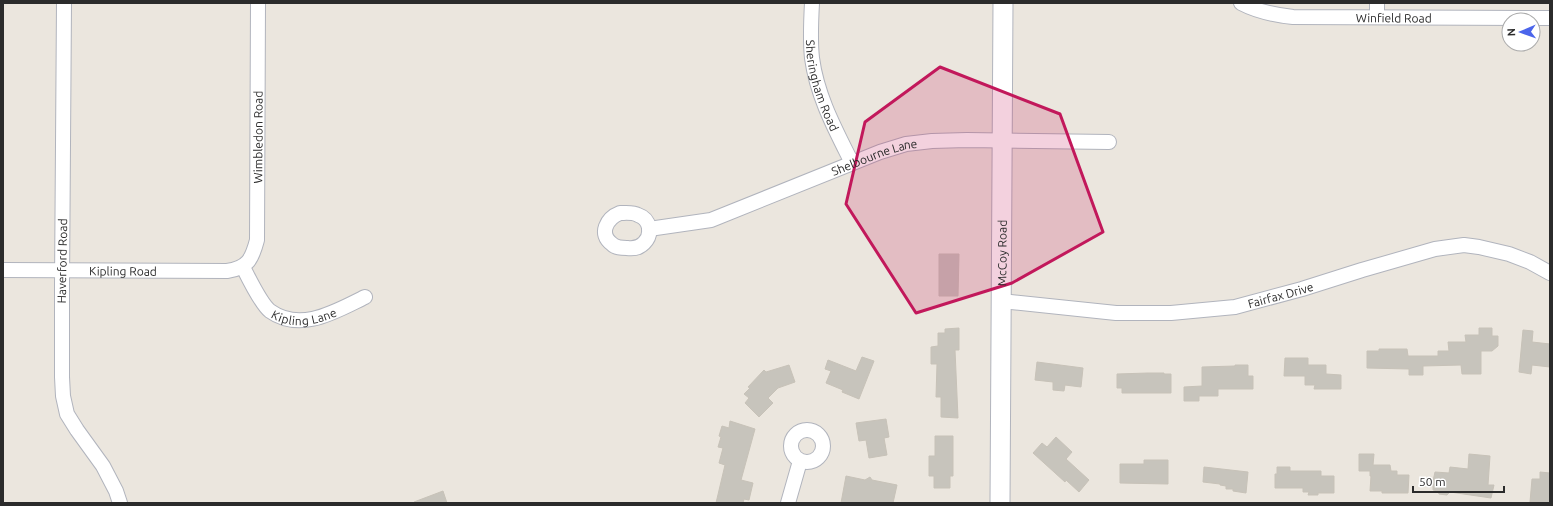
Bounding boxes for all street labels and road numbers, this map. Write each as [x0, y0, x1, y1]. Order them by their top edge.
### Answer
street label: Winfield Road [1356, 11, 1432, 24]
street label: Sheringham Road [804, 39, 842, 133]
street label: Wimbledon Road [251, 91, 264, 183]
street label: Shelbourne Lane [829, 136, 918, 177]
street label: Haverford Road [55, 218, 69, 304]
street label: McCoy Road [995, 220, 1008, 286]
street label: Kipling Road [89, 264, 157, 277]
street label: Fairfax Drive [1246, 279, 1315, 310]
street label: Kipling Lane [270, 305, 338, 327]

